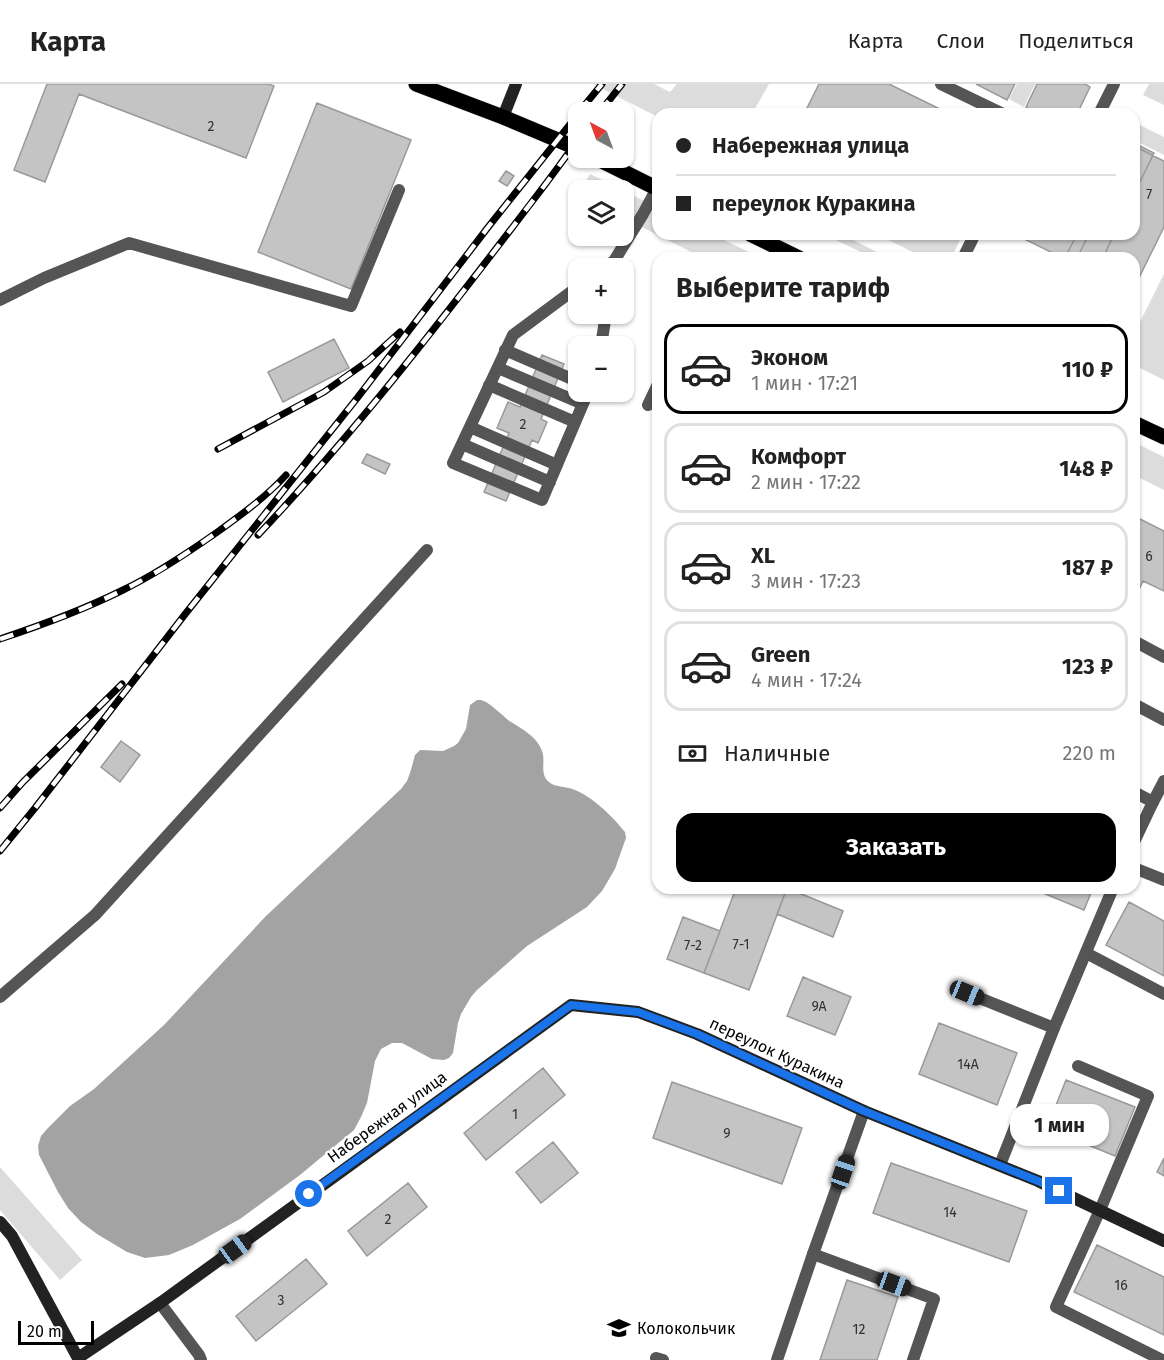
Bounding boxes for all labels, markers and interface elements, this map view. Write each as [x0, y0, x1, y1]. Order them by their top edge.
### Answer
text: Карта [30, 25, 106, 58]
text: Карта [848, 28, 904, 54]
text: Слои [937, 28, 985, 54]
text: Поделиться [1018, 28, 1134, 54]
north arrow [568, 102, 634, 168]
map controls [568, 102, 634, 402]
house number: 2 [208, 118, 215, 135]
text: Набережная улица [712, 132, 909, 159]
button: layers [568, 180, 634, 246]
house number: 7 [1146, 186, 1152, 203]
text: переулок Куракина [712, 190, 915, 217]
button: + [568, 258, 634, 324]
text: Выберите тариф [676, 272, 890, 304]
button: − [568, 336, 634, 402]
icon: car [679, 342, 733, 396]
text: Эконом [751, 344, 828, 371]
text: 110 ₽ [1062, 356, 1113, 383]
text: 1 мин · 17:21 [751, 371, 858, 395]
house number: 2 [520, 416, 527, 433]
icon: car [679, 441, 733, 495]
text: Комфорт [751, 443, 846, 470]
text: 148 ₽ [1059, 455, 1113, 482]
text: 2 мин · 17:22 [751, 470, 861, 494]
icon: car [679, 540, 733, 594]
text: XL [751, 542, 775, 569]
house number: 6 [1145, 548, 1153, 565]
text: 187 ₽ [1062, 554, 1113, 581]
text: 3 мин · 17:23 [751, 569, 861, 593]
icon: car [679, 639, 733, 693]
text: Green [751, 641, 810, 668]
text: 123 ₽ [1062, 653, 1113, 680]
text: 4 мин · 17:24 [751, 668, 862, 692]
icon: cash [676, 737, 709, 770]
text: Наличные [724, 740, 830, 767]
text: 220 m [1063, 741, 1116, 765]
button: Заказать [676, 813, 1116, 882]
house number: 7-1 [733, 936, 749, 953]
house number: 7-2 [684, 937, 702, 954]
car [947, 978, 987, 1008]
house number: 9А [811, 998, 827, 1015]
street label: переулок Куракина [707, 1013, 847, 1093]
house number: 14А [957, 1056, 979, 1073]
street label: Набережная улица [324, 1067, 450, 1167]
callout: 1 мин [1010, 1104, 1108, 1146]
house number: 1 [512, 1106, 518, 1123]
text: 1 мин [1034, 1113, 1085, 1137]
house number: 9 [723, 1125, 731, 1142]
car [829, 1152, 857, 1192]
route end [1045, 1177, 1072, 1204]
route start [295, 1180, 322, 1207]
house number: 14 [943, 1204, 957, 1221]
house number: 2 [385, 1211, 392, 1228]
car [215, 1231, 255, 1267]
car [874, 1269, 914, 1299]
house number: 16 [1114, 1277, 1128, 1294]
house number: 3 [278, 1292, 285, 1309]
school or university icon: Колокольчик [606, 1315, 632, 1341]
scale bar [18, 1318, 94, 1346]
place label: Колокольчик [637, 1319, 736, 1338]
house number: 12 [853, 1321, 866, 1338]
text: 20 m [27, 1322, 62, 1341]

